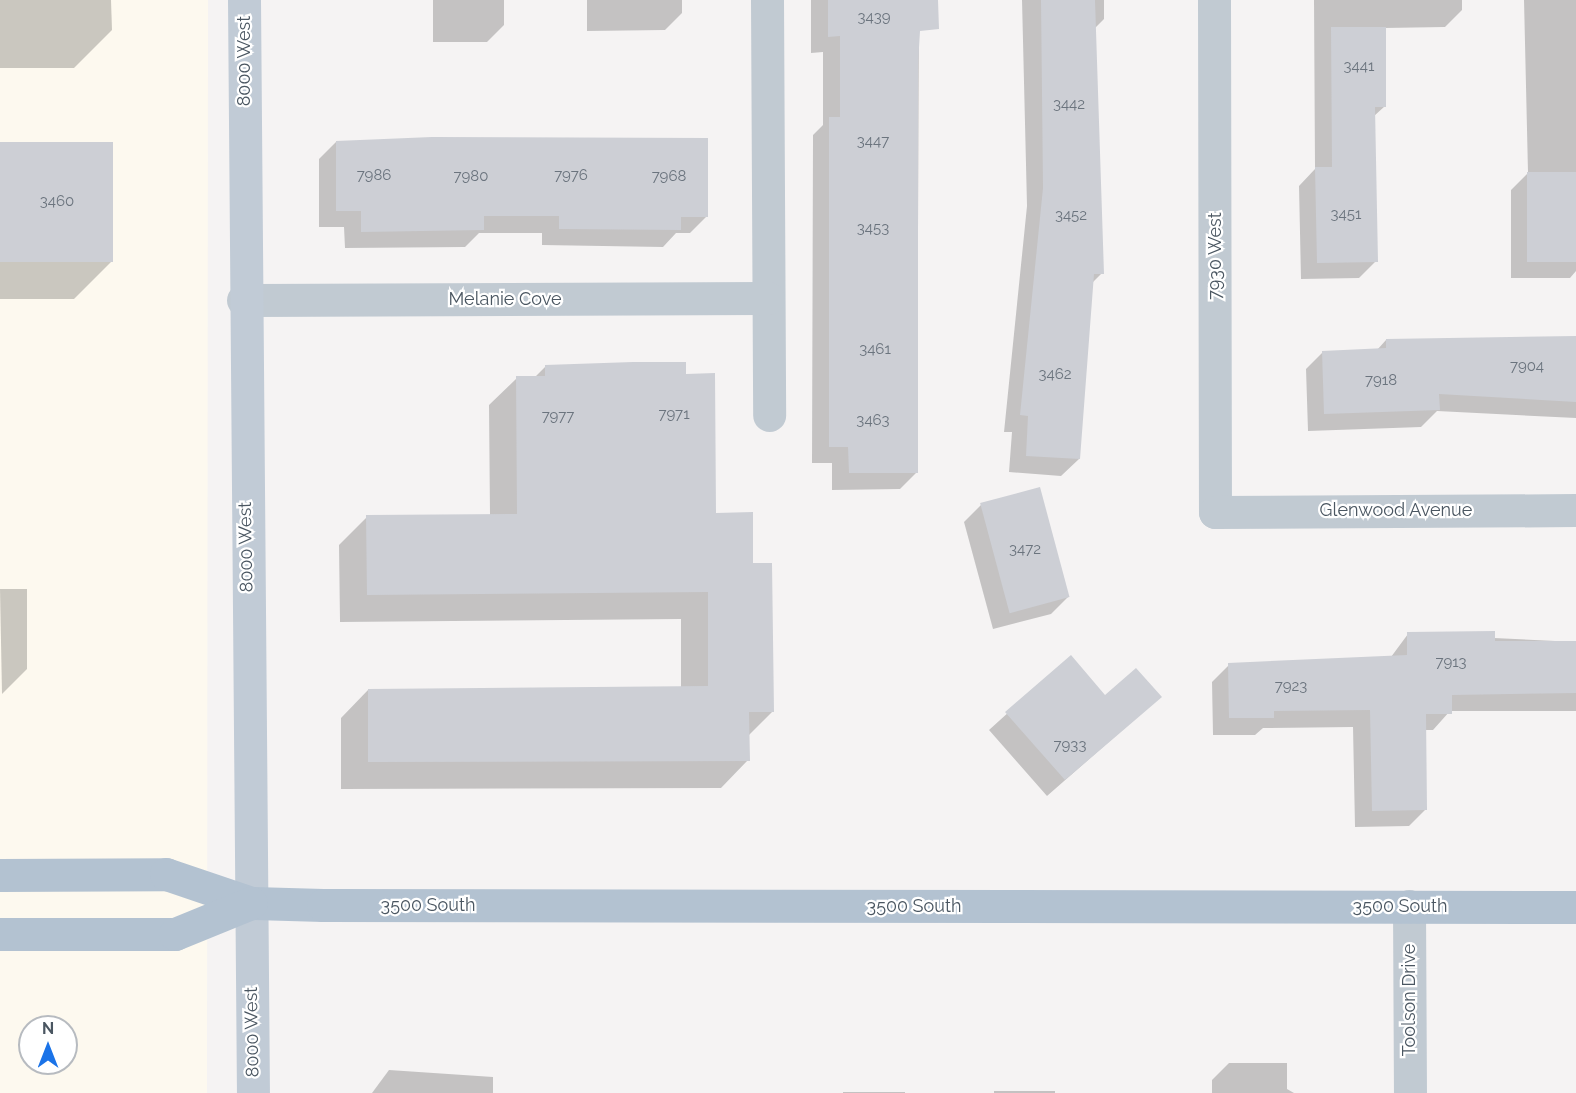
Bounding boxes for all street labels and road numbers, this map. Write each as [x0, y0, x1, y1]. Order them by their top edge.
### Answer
street label: 8000 West [233, 15, 255, 107]
street label: 7930 West [1204, 212, 1226, 300]
street label: Melanie Cove [448, 288, 562, 310]
street label: Glenwood Avenue [1319, 499, 1473, 521]
street label: 8000 West [234, 501, 258, 593]
street label: 3500 South [381, 894, 475, 916]
street label: 3500 South [867, 895, 961, 917]
street label: 3500 South [1353, 895, 1447, 917]
street label: Toolson Drive [1398, 944, 1420, 1056]
street label: 8000 West [240, 986, 264, 1078]

